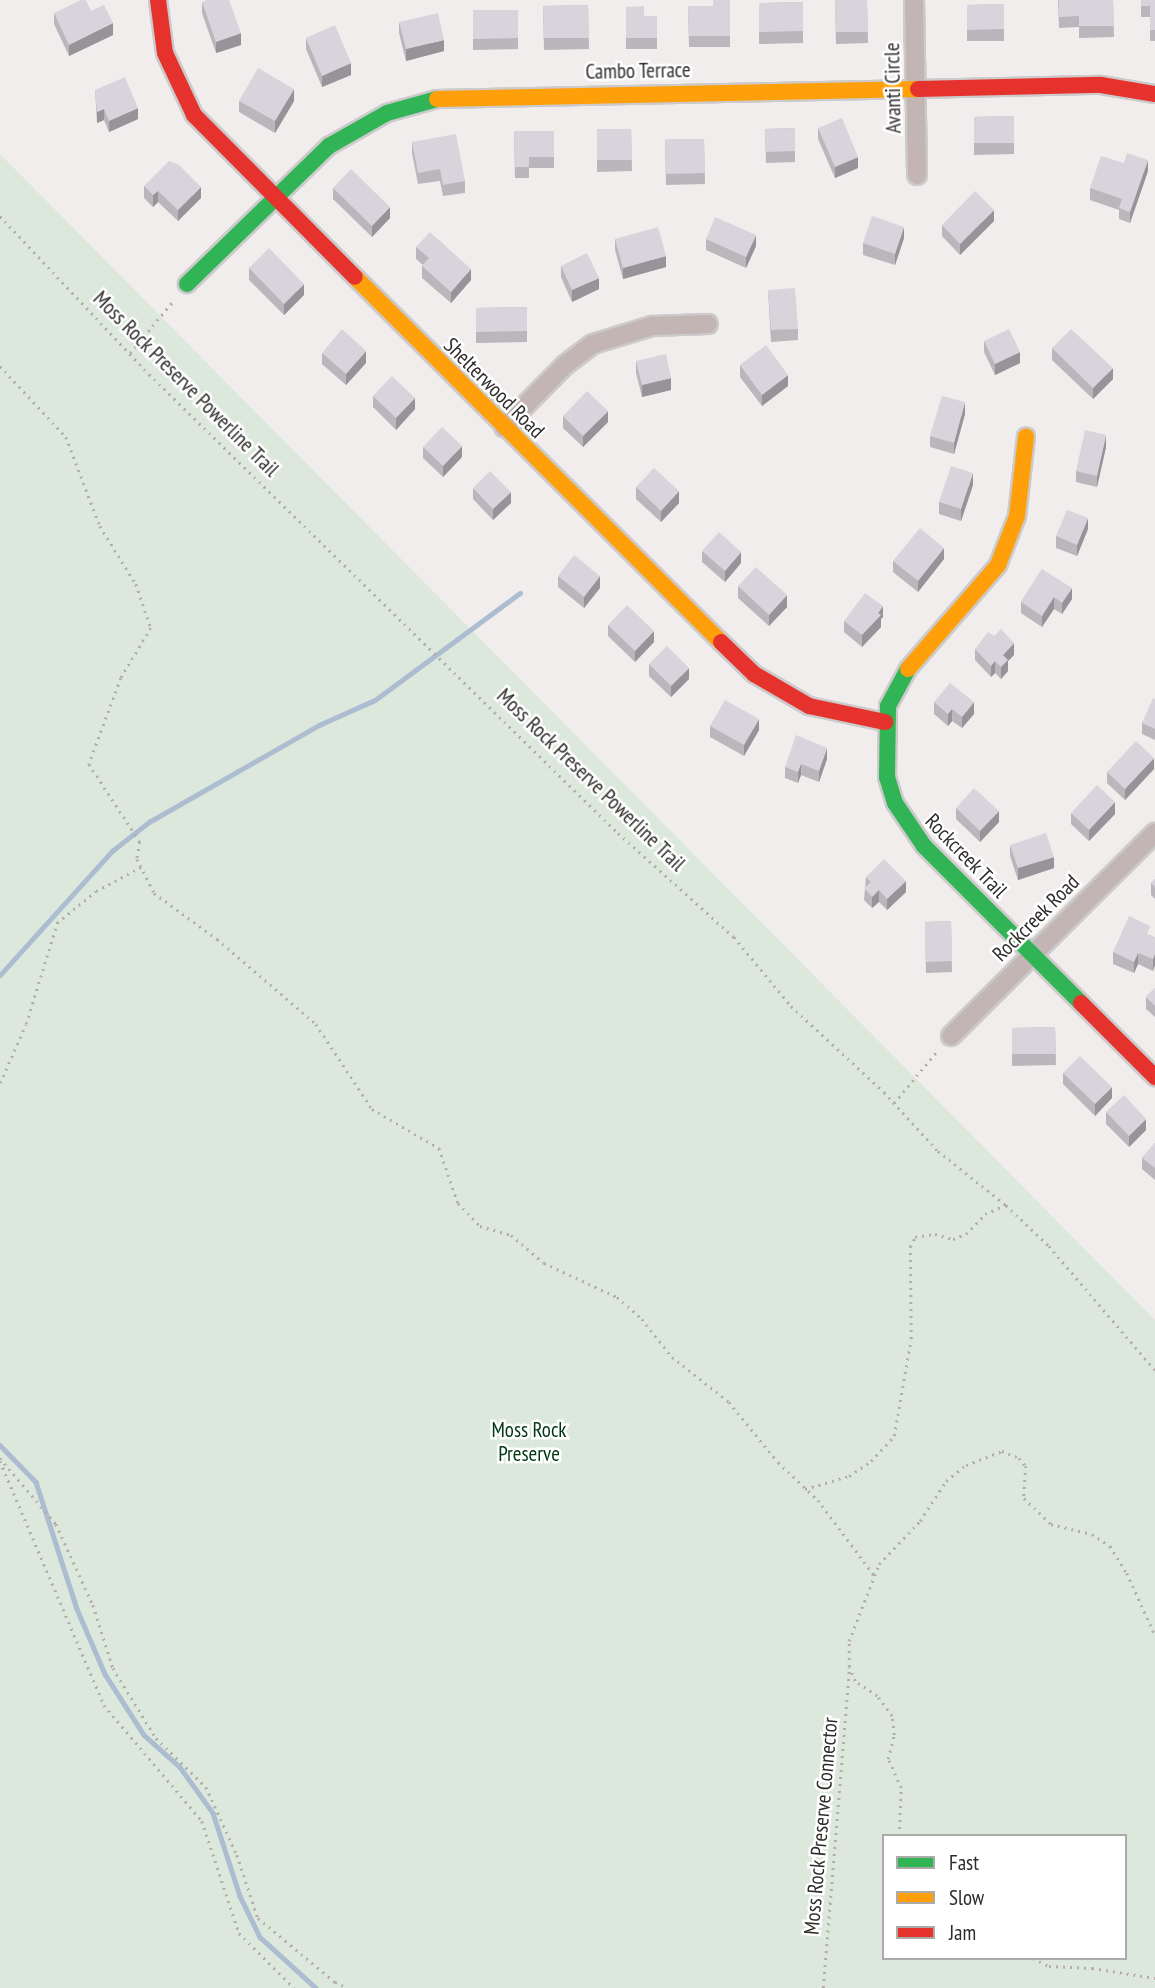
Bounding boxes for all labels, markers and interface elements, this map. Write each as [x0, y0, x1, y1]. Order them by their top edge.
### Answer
street label: Avanti Circle [880, 42, 906, 134]
street label: Cambo Terrace [585, 57, 691, 85]
street label: Moss Rock Preserve Powerline Trail [88, 286, 284, 482]
street label: Shelterwood Road [439, 333, 549, 443]
street label: Moss Rock Preserve Powerline Trail [491, 683, 691, 877]
street label: Rockcreek Trail [919, 808, 1013, 904]
street label: Rockcreek Road [987, 869, 1085, 967]
park label: Moss Rock Preserve [491, 1417, 567, 1467]
street label: Moss Rock Preserve Connector [799, 1716, 843, 1936]
legend [882, 1834, 1127, 1960]
text: Fast [949, 1849, 979, 1876]
text: Slow [949, 1884, 984, 1911]
text: Jam [949, 1919, 976, 1946]

